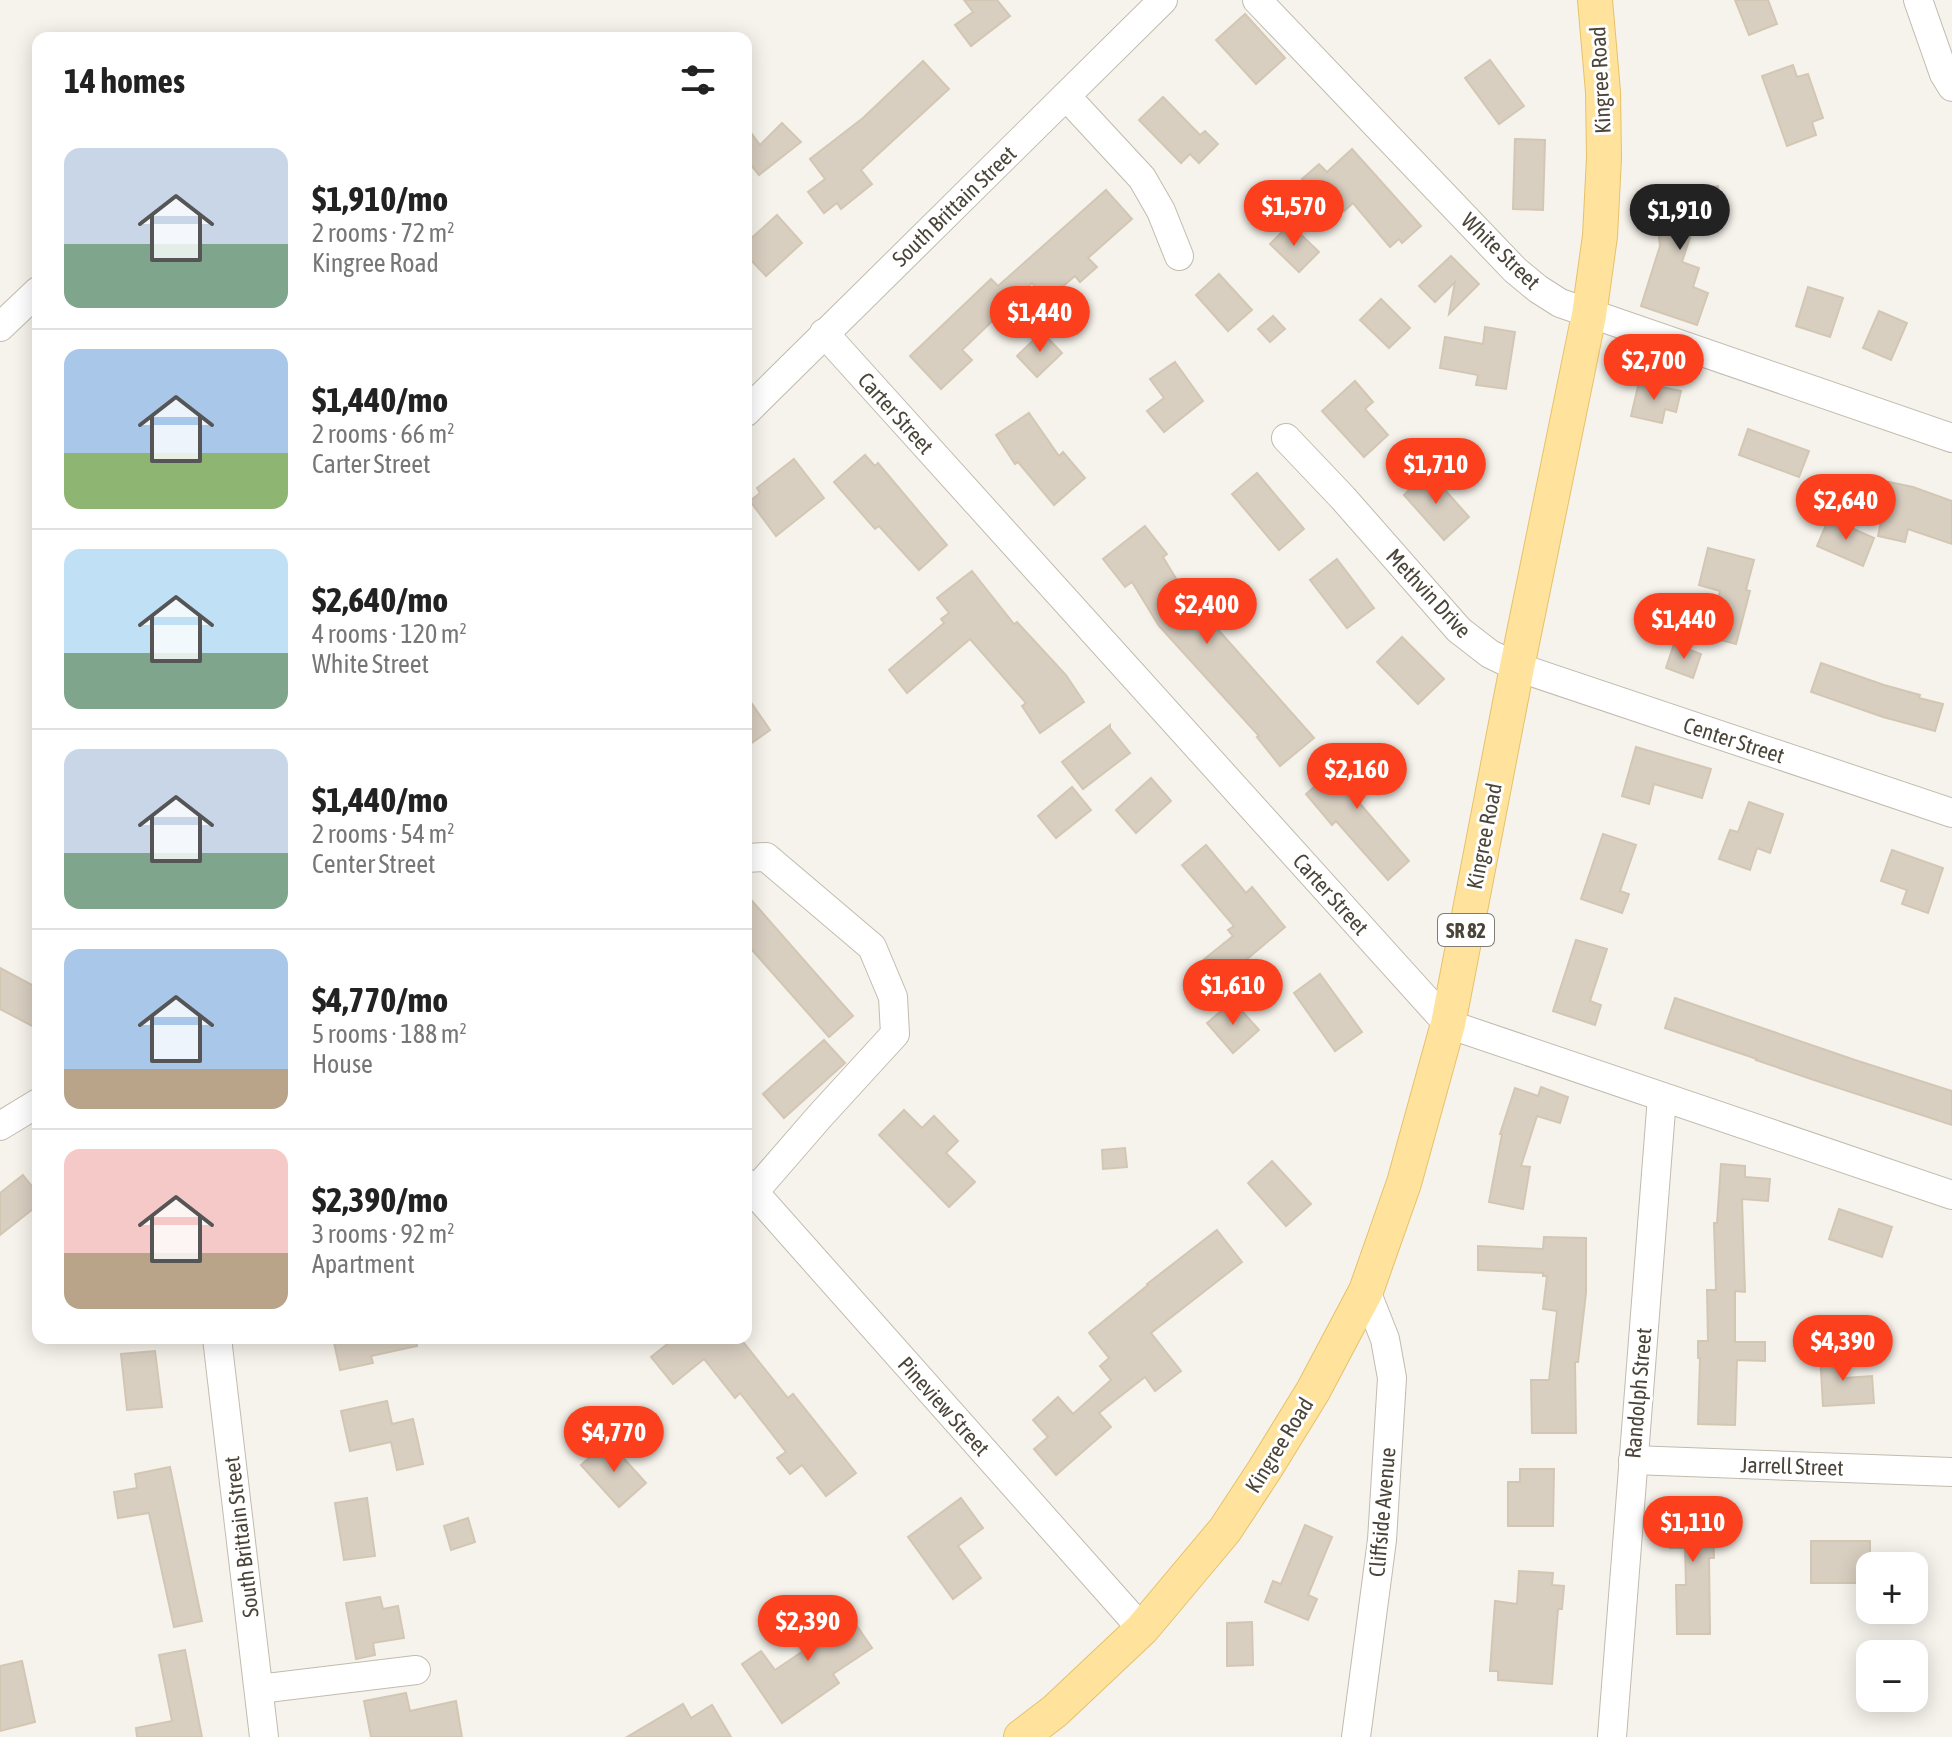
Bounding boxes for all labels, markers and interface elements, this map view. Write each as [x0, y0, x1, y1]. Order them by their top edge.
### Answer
street label: Kingree Road [1584, 26, 1616, 134]
icon: filters [676, 58, 720, 102]
text: 14 homes [64, 61, 185, 100]
street label: South Brittain Street [887, 140, 1021, 272]
text: $1,910/mo [312, 179, 448, 218]
icon: home [128, 180, 224, 276]
pin: $1,570 [1229, 180, 1359, 248]
pin: $1,910 [1615, 184, 1745, 252]
text: $1,570 [1262, 191, 1326, 221]
text: $1,910 [1648, 195, 1712, 225]
street label: White Street [1456, 207, 1546, 295]
text: 2 rooms · 72 m² [312, 218, 454, 248]
text: Kingree Road [312, 248, 439, 278]
pin: $1,440 [975, 286, 1105, 354]
text: $1,440 [1008, 297, 1072, 327]
pin: $2,700 [1589, 334, 1719, 402]
text: $2,700 [1622, 345, 1686, 375]
street label: Carter Street [853, 367, 939, 459]
text: $1,440/mo [312, 380, 448, 419]
icon: home [128, 381, 224, 477]
text: 2 rooms · 66 m² [312, 419, 454, 449]
pin: $1,710 [1371, 438, 1501, 506]
text: Carter Street [312, 449, 431, 479]
text: $1,710 [1404, 449, 1468, 479]
pin: $2,640 [1781, 474, 1911, 542]
text: $2,640 [1814, 485, 1878, 515]
street label: Methvin Drive [1381, 543, 1477, 643]
pin: $2,400 [1142, 578, 1272, 646]
text: $2,640/mo [312, 580, 448, 619]
icon: home [128, 581, 224, 677]
text: $2,400 [1175, 589, 1239, 619]
pin: $1,440 [1619, 593, 1749, 661]
text: $1,440 [1652, 604, 1716, 634]
text: 4 rooms · 120 m² [312, 619, 467, 649]
text: White Street [312, 649, 429, 679]
street label: Center Street [1680, 711, 1788, 769]
pin: $2,160 [1292, 743, 1422, 811]
text: $2,160 [1325, 754, 1389, 784]
text: $1,440/mo [312, 780, 448, 819]
icon: home [128, 781, 224, 877]
street label: Kingree Road [1461, 781, 1507, 891]
text: 2 rooms · 54 m² [312, 819, 454, 849]
street label: Carter Street [1288, 848, 1374, 940]
text: Center Street [312, 849, 435, 879]
road number: SR 82 [1438, 914, 1494, 946]
pin: $1,610 [1168, 959, 1298, 1027]
text: $1,610 [1201, 970, 1265, 1000]
text: $4,770/mo [312, 980, 448, 1019]
icon: home [128, 981, 224, 1077]
text: 5 rooms · 188 m² [312, 1019, 467, 1049]
text: House [312, 1049, 373, 1079]
text: $2,390/mo [312, 1180, 448, 1219]
icon: home [128, 1181, 224, 1277]
text: 3 rooms · 92 m² [312, 1219, 454, 1249]
text: Apartment [312, 1249, 415, 1279]
pin: $4,390 [1778, 1315, 1908, 1383]
text: $4,390 [1811, 1326, 1875, 1356]
street label: Randolph Street [1619, 1327, 1657, 1459]
street label: Pineview Street [893, 1351, 995, 1461]
street label: Kingree Road [1240, 1393, 1318, 1497]
pin: $4,770 [549, 1406, 679, 1474]
text: $4,770 [582, 1417, 646, 1447]
street label: Cliffside Avenue [1363, 1446, 1401, 1578]
street label: Jarrell Street [1740, 1451, 1844, 1481]
street label: South Brittain Street [218, 1455, 264, 1619]
pin: $1,110 [1628, 1496, 1758, 1564]
text: $1,110 [1661, 1507, 1725, 1537]
map controls [1856, 1552, 1928, 1712]
button: + [1856, 1552, 1928, 1624]
pin: $2,390 [743, 1595, 873, 1663]
text: $2,390 [776, 1606, 840, 1636]
button: − [1856, 1640, 1928, 1712]

